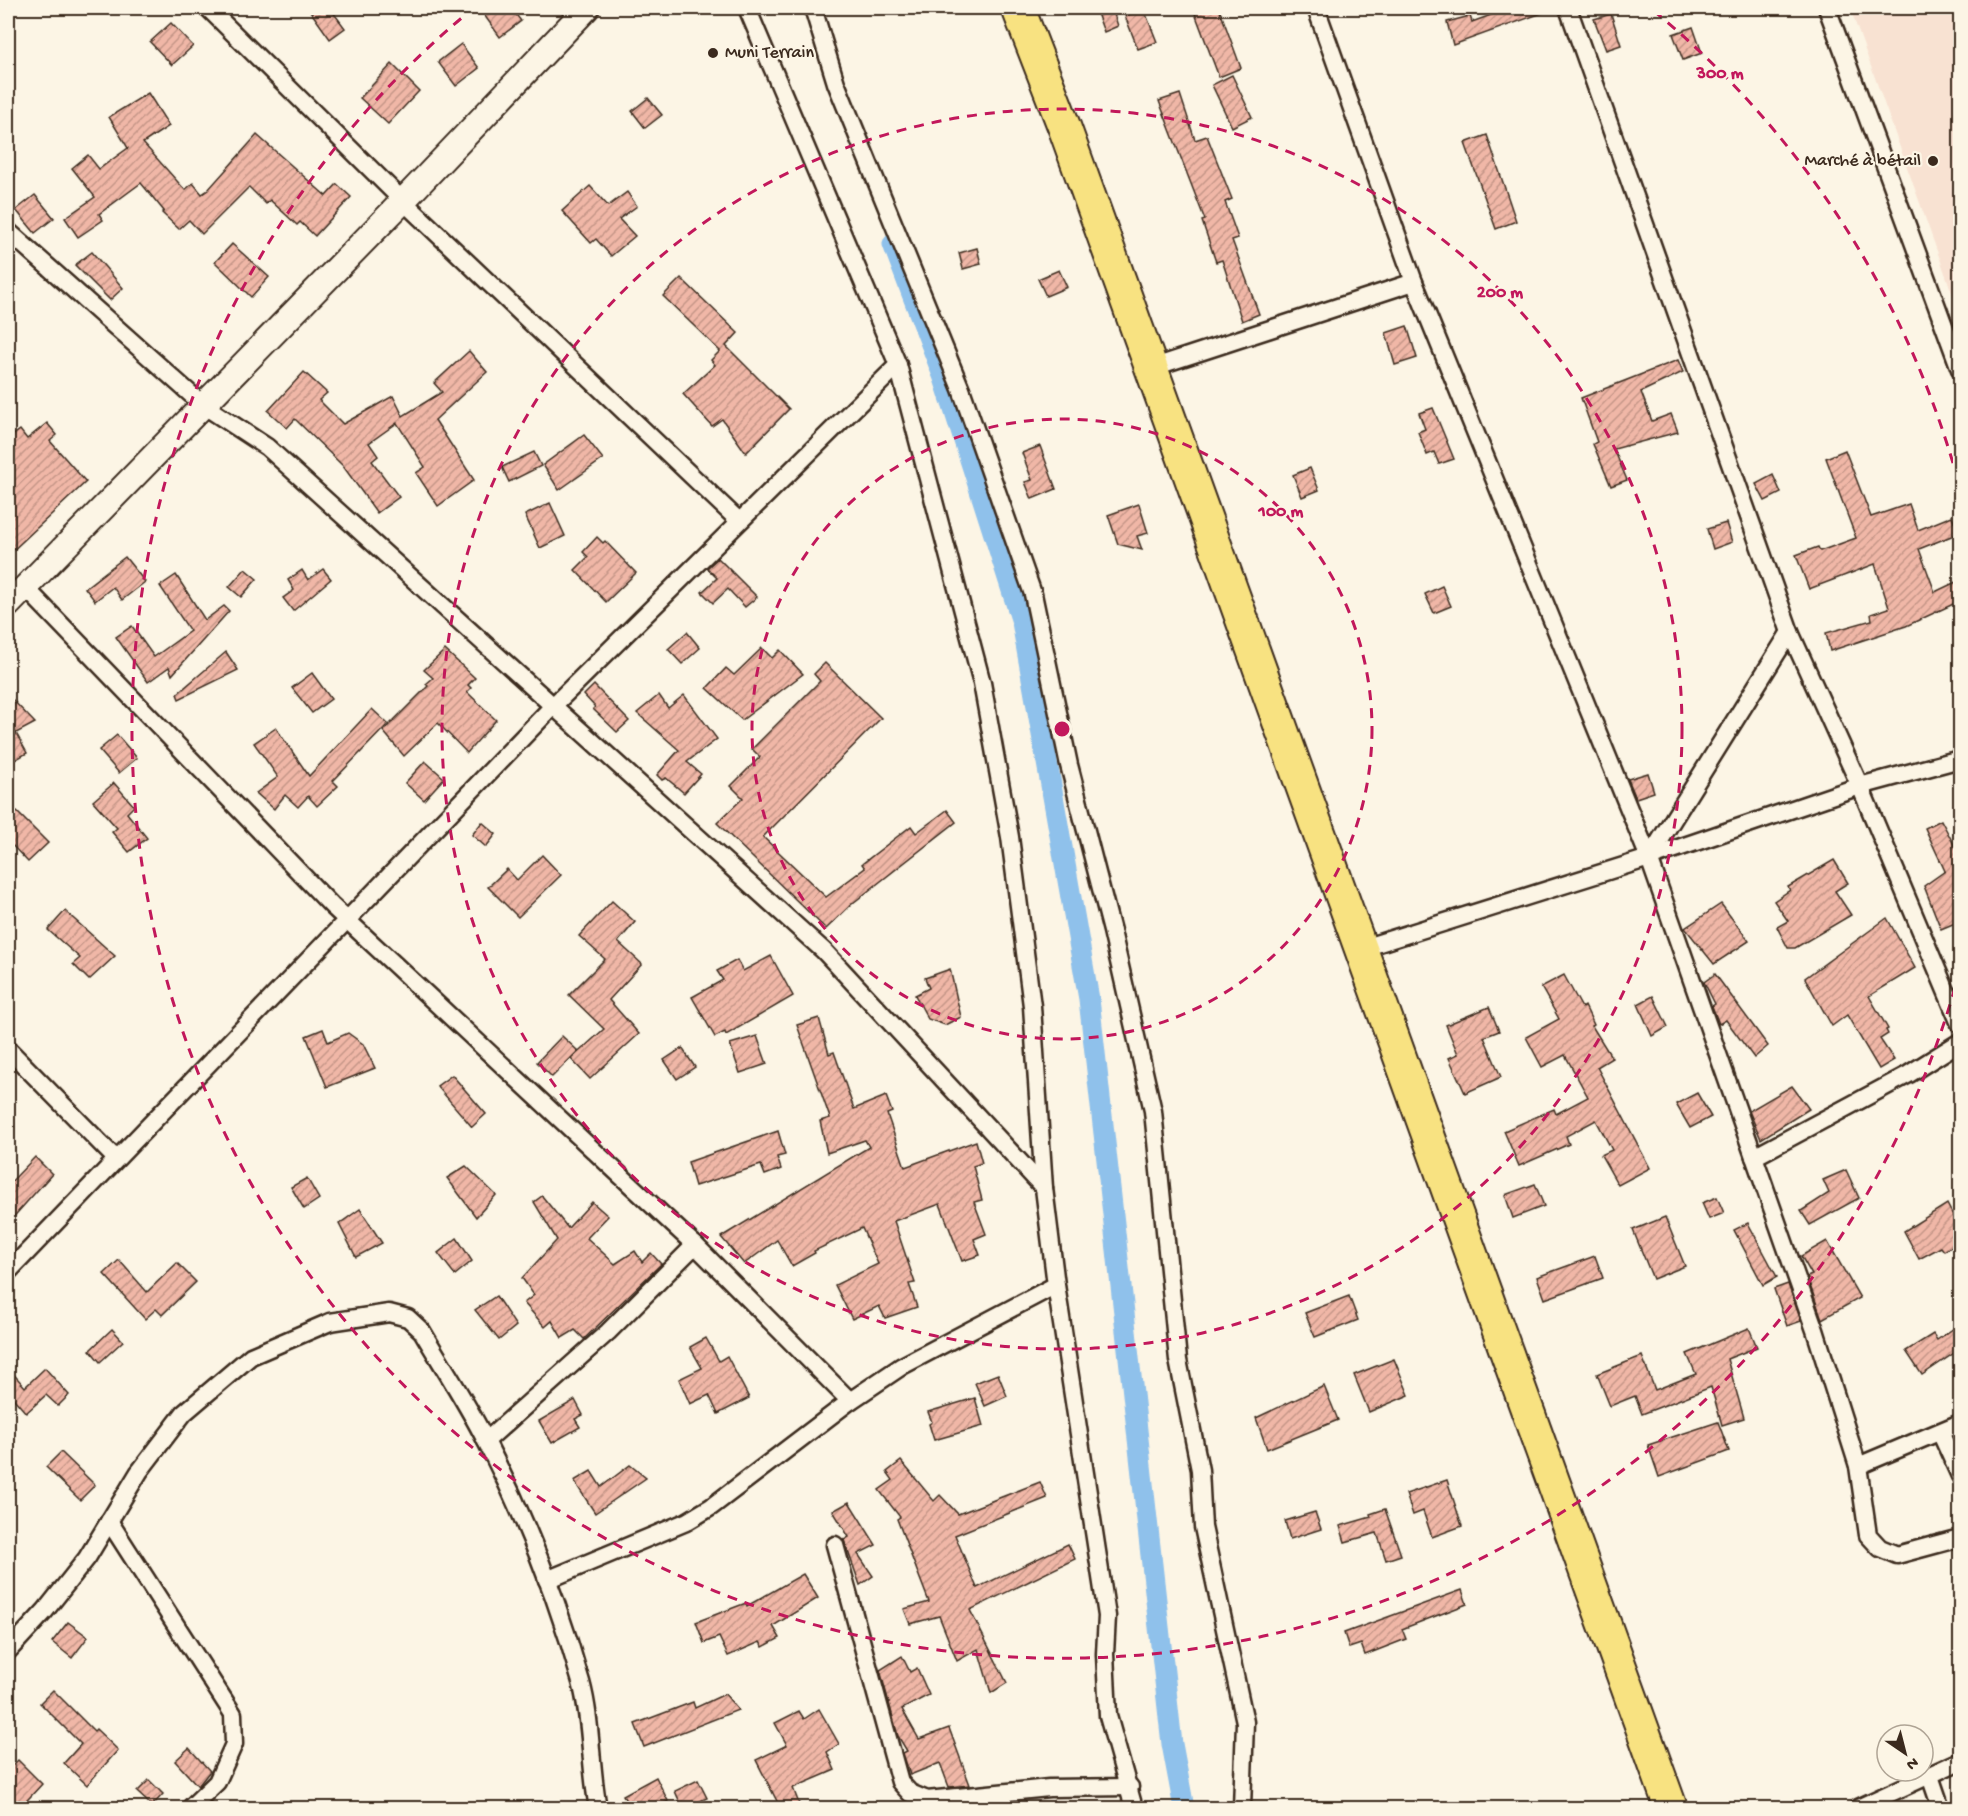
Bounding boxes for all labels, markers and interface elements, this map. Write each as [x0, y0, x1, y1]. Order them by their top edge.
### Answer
place label: Muni Terrain [725, 43, 815, 64]
marker: Muni Terrain [706, 46, 720, 60]
text: 300 m [1696, 64, 1744, 85]
place label: Marché à bétail [1805, 151, 1921, 172]
marker: Marché à bétail [1926, 154, 1940, 168]
text: 200 m [1477, 283, 1523, 304]
text: 100 m [1258, 502, 1304, 523]
centre of rings [1052, 719, 1072, 739]
north arrow [1875, 1723, 1935, 1783]
text: N [1901, 1752, 1921, 1774]

